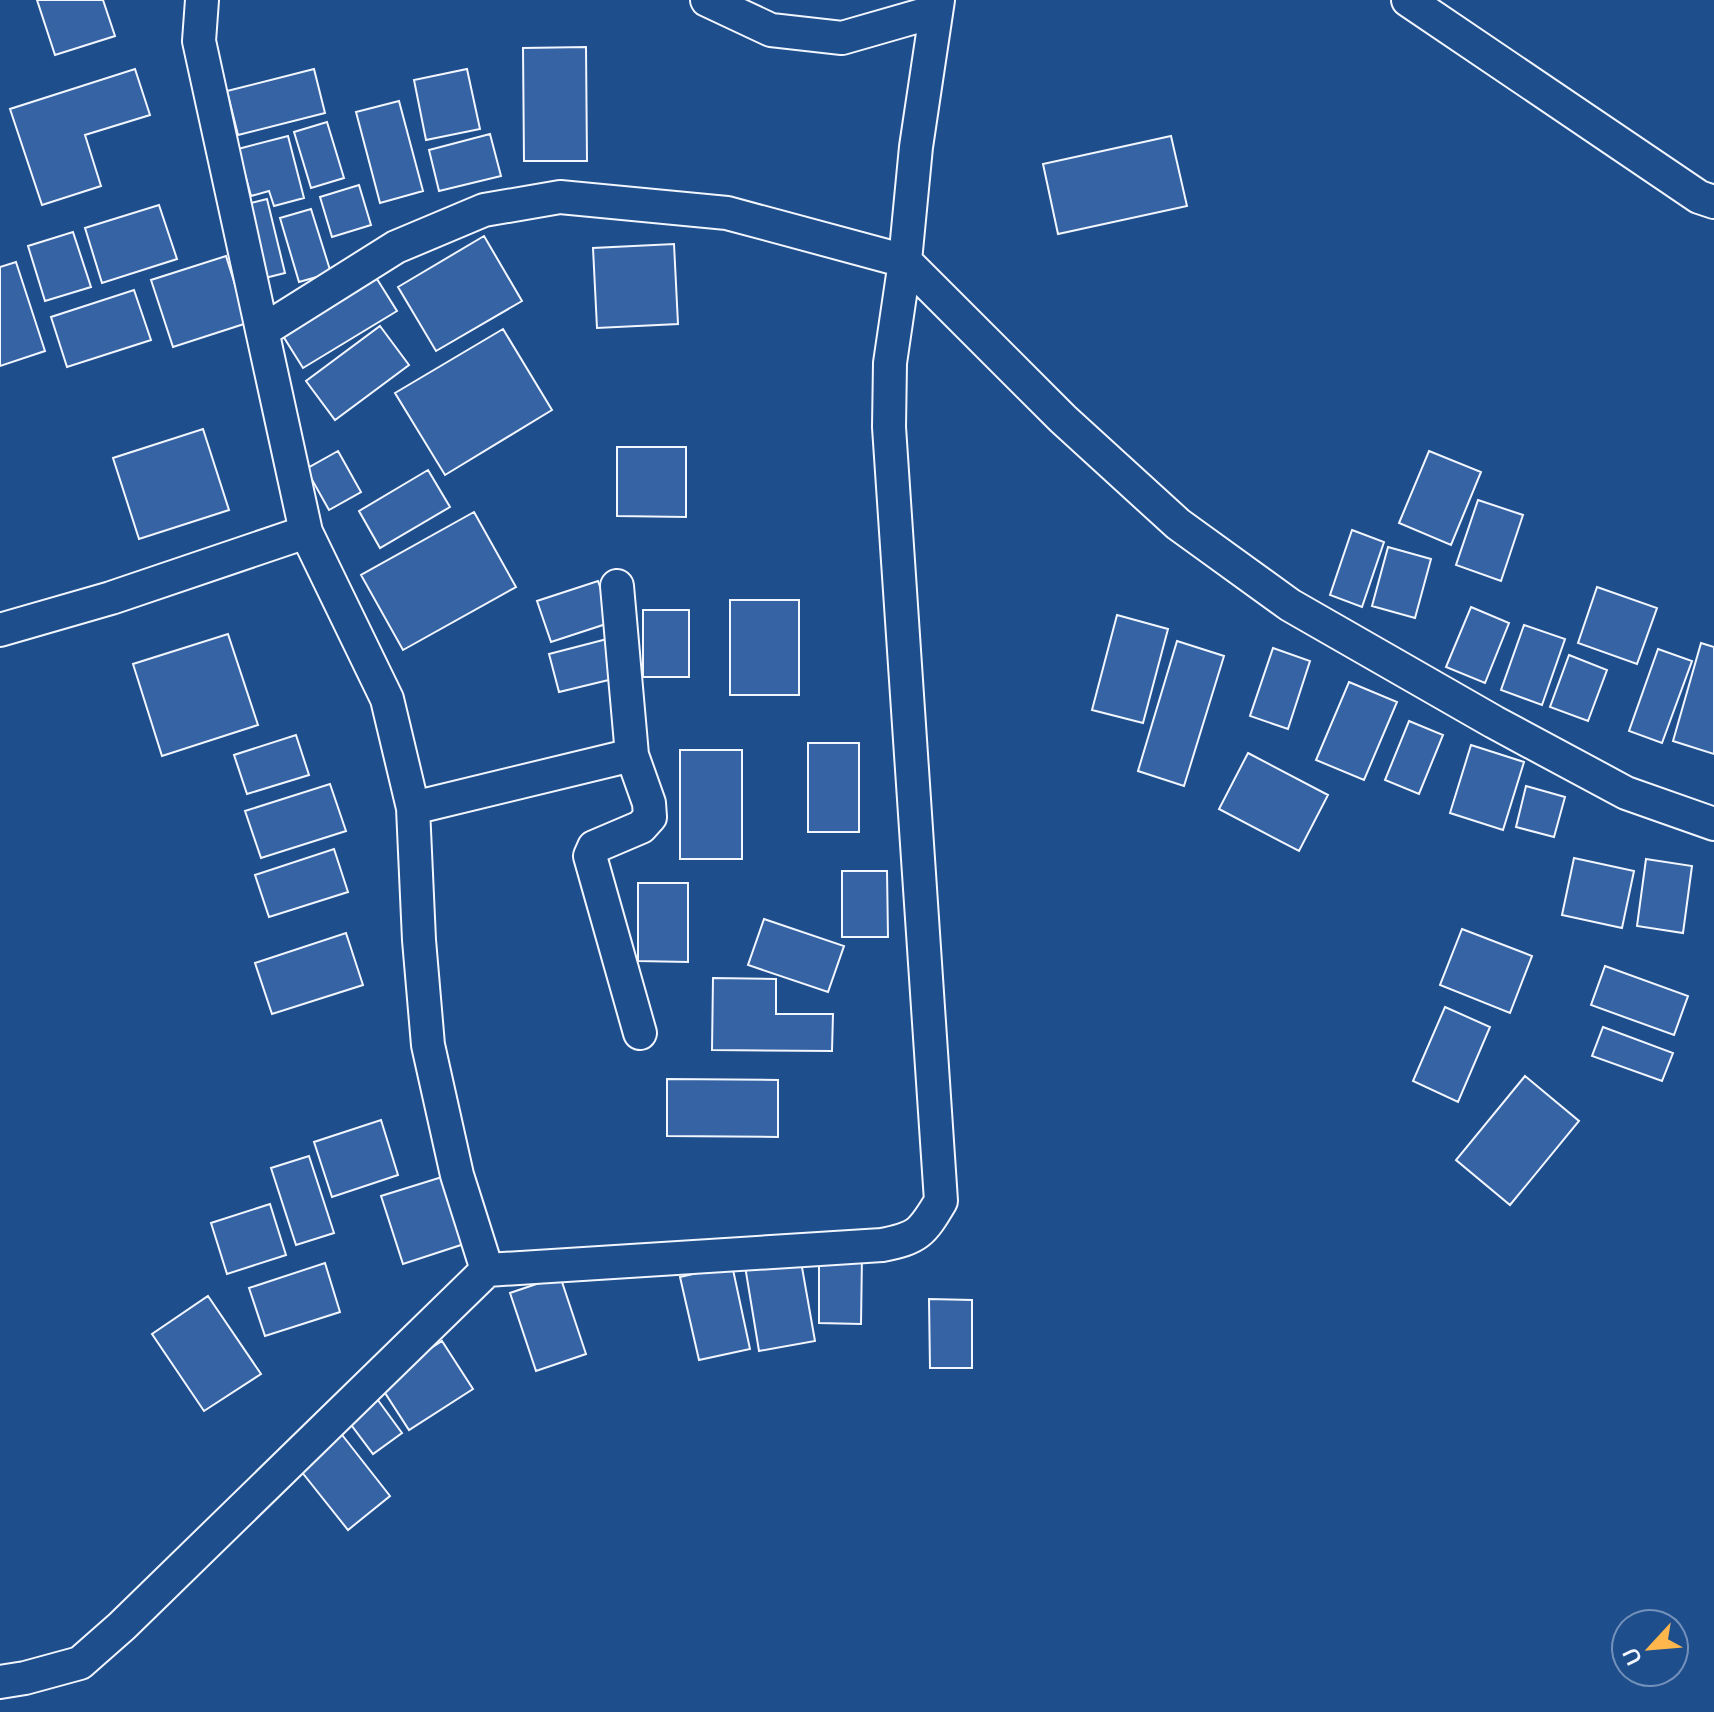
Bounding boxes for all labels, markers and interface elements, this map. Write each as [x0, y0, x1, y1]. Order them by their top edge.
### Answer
north arrow [1610, 1608, 1690, 1688]
text: U [1616, 1643, 1648, 1670]

